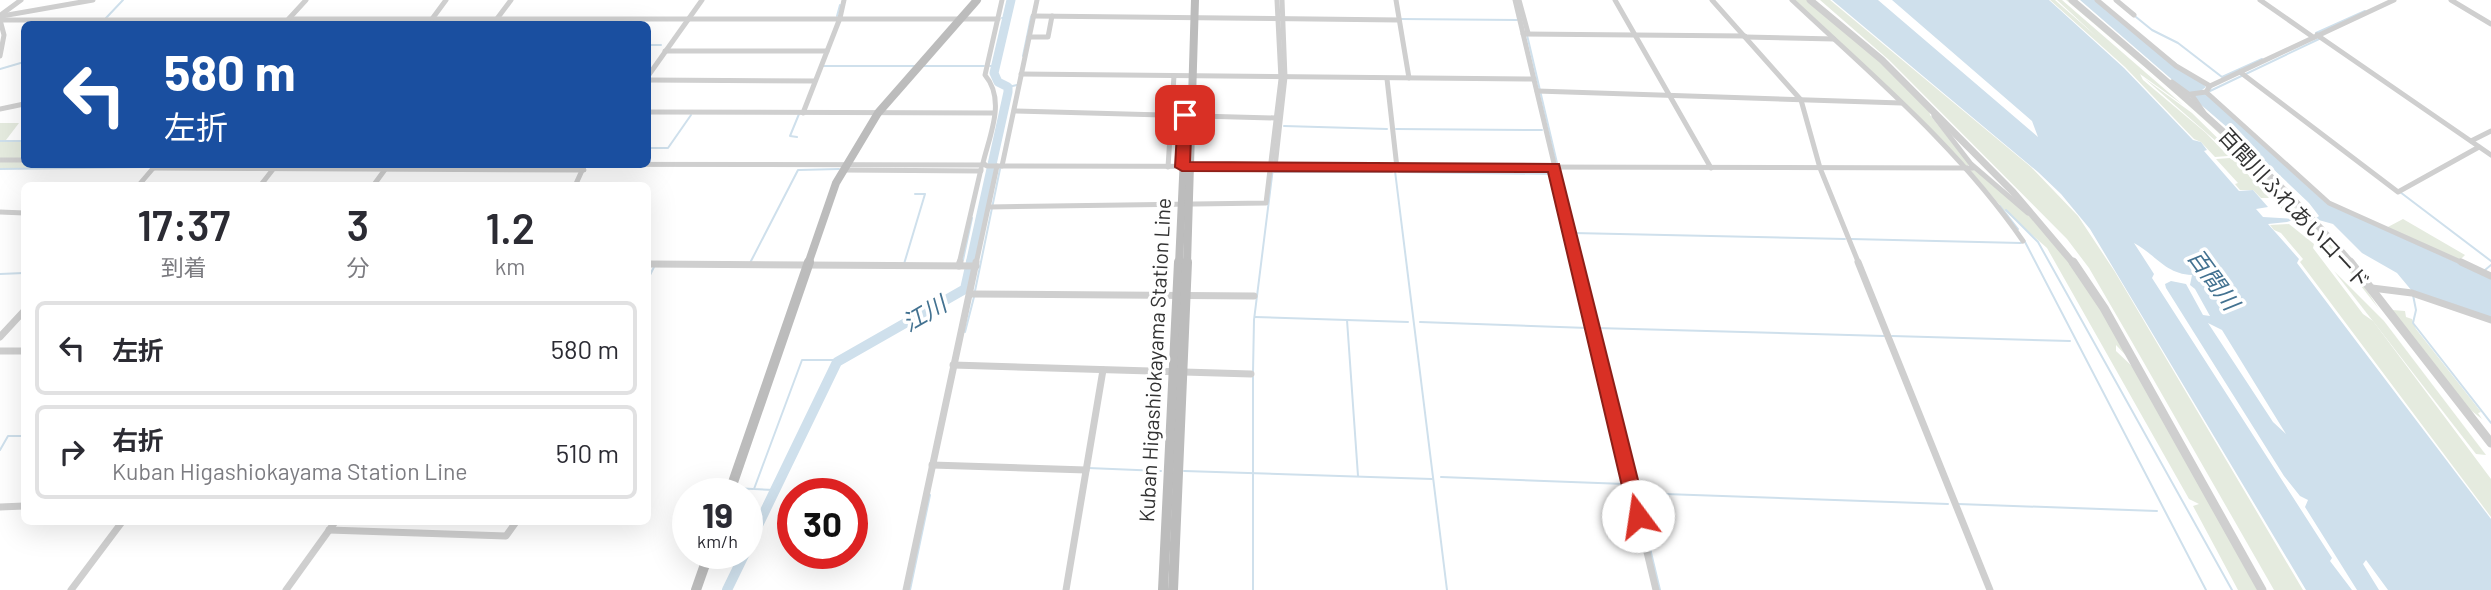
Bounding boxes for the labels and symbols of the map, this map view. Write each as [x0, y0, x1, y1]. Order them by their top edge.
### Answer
pin [1155, 85, 1215, 145]
street label: 百間川ふれあいロード [2214, 123, 2376, 293]
street label: Kuban Higashiokayama Station Line [1133, 197, 1175, 523]
water label: 百間川 [2183, 243, 2245, 315]
water label: 江川 [897, 288, 954, 337]
speed limit sign: 30 [777, 478, 868, 569]
position arrow [1601, 479, 1675, 553]

